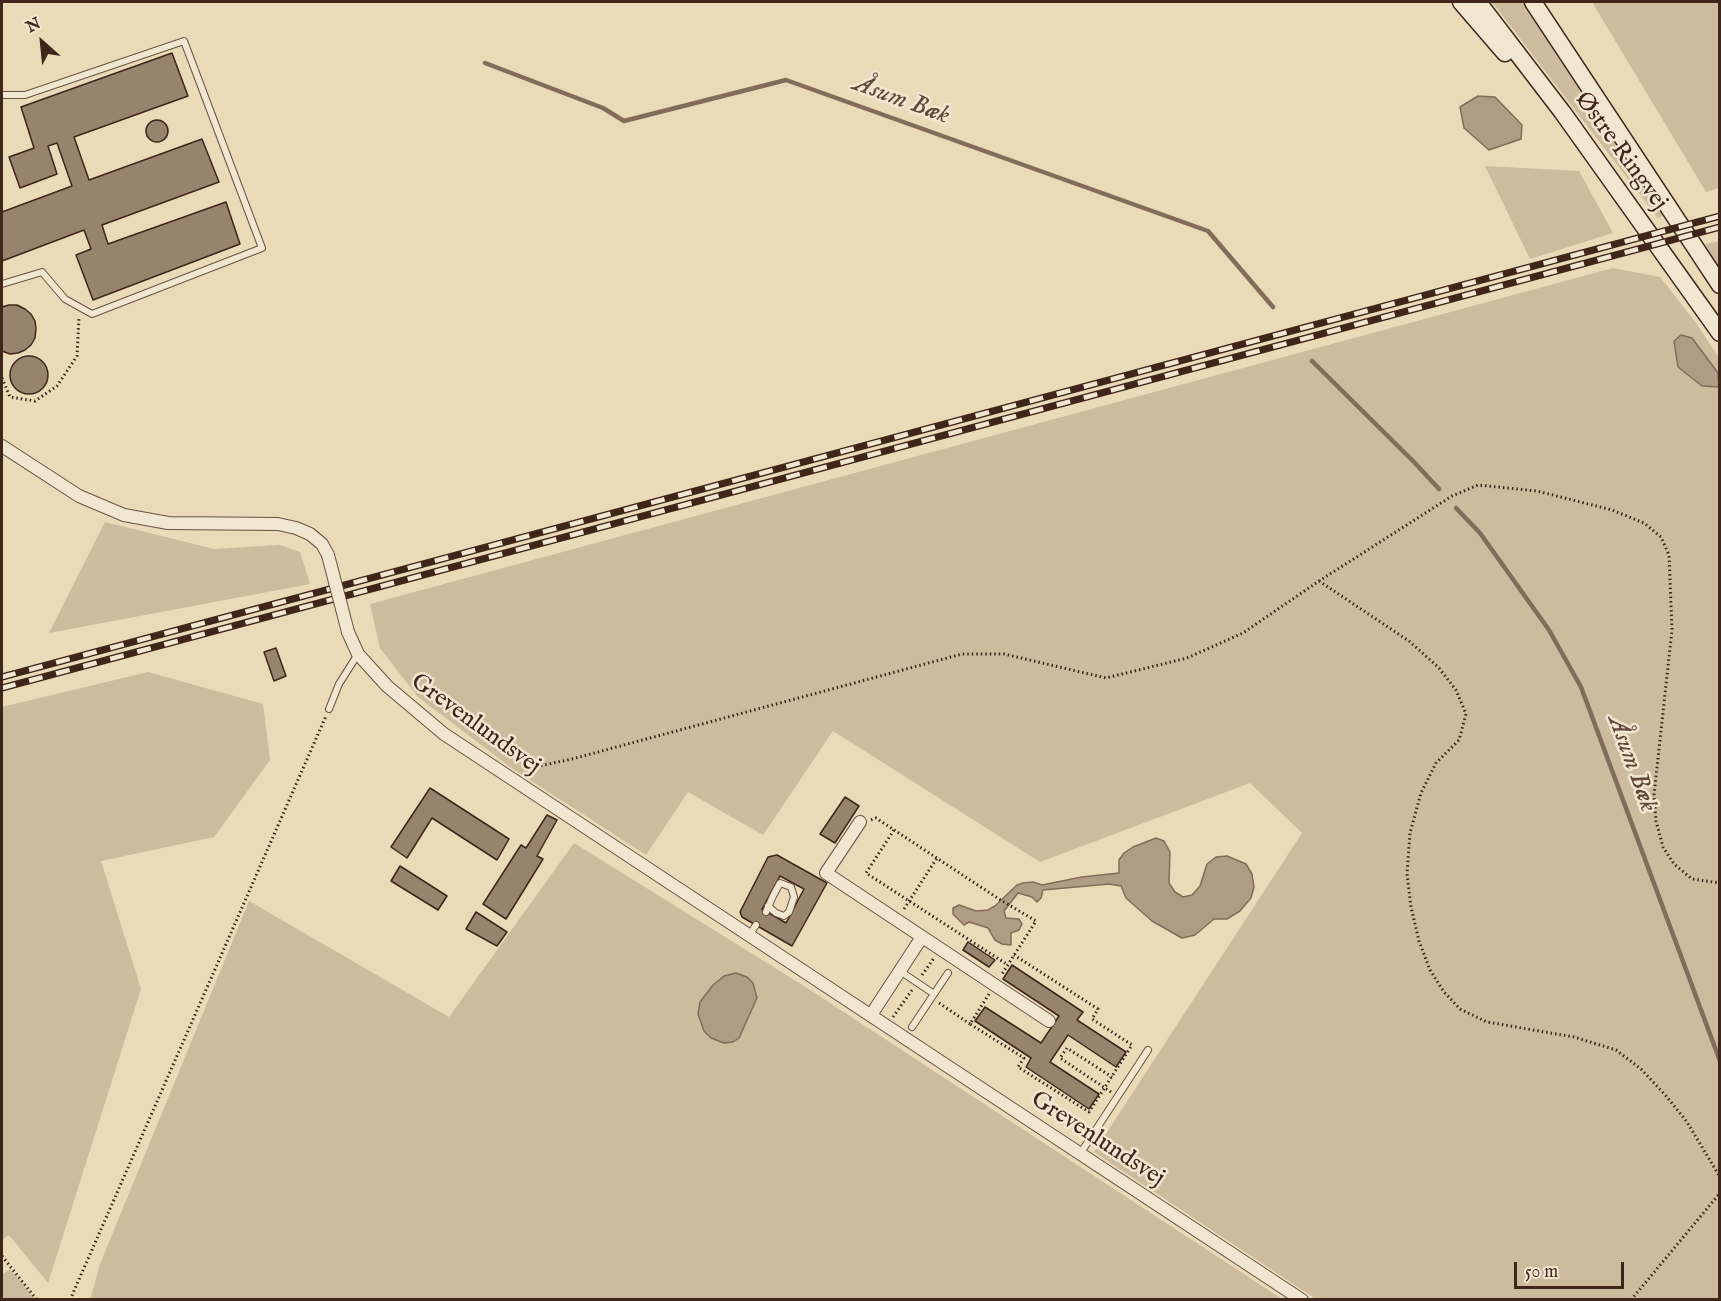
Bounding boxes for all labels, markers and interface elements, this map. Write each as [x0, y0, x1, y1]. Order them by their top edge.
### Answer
north arrow [12, 12, 72, 72]
text: N [23, 14, 45, 38]
water label: Åsum Bæk [848, 69, 954, 133]
street label: Østre Ringvej [1567, 87, 1673, 217]
street label: Grevenlundsvej [404, 668, 546, 782]
water label: Åsum Bæk [1599, 711, 1663, 817]
street label: Grevenlundsvej [1025, 1086, 1169, 1194]
scale bar [1517, 1250, 1626, 1288]
text: 50 m [1525, 1261, 1558, 1284]

